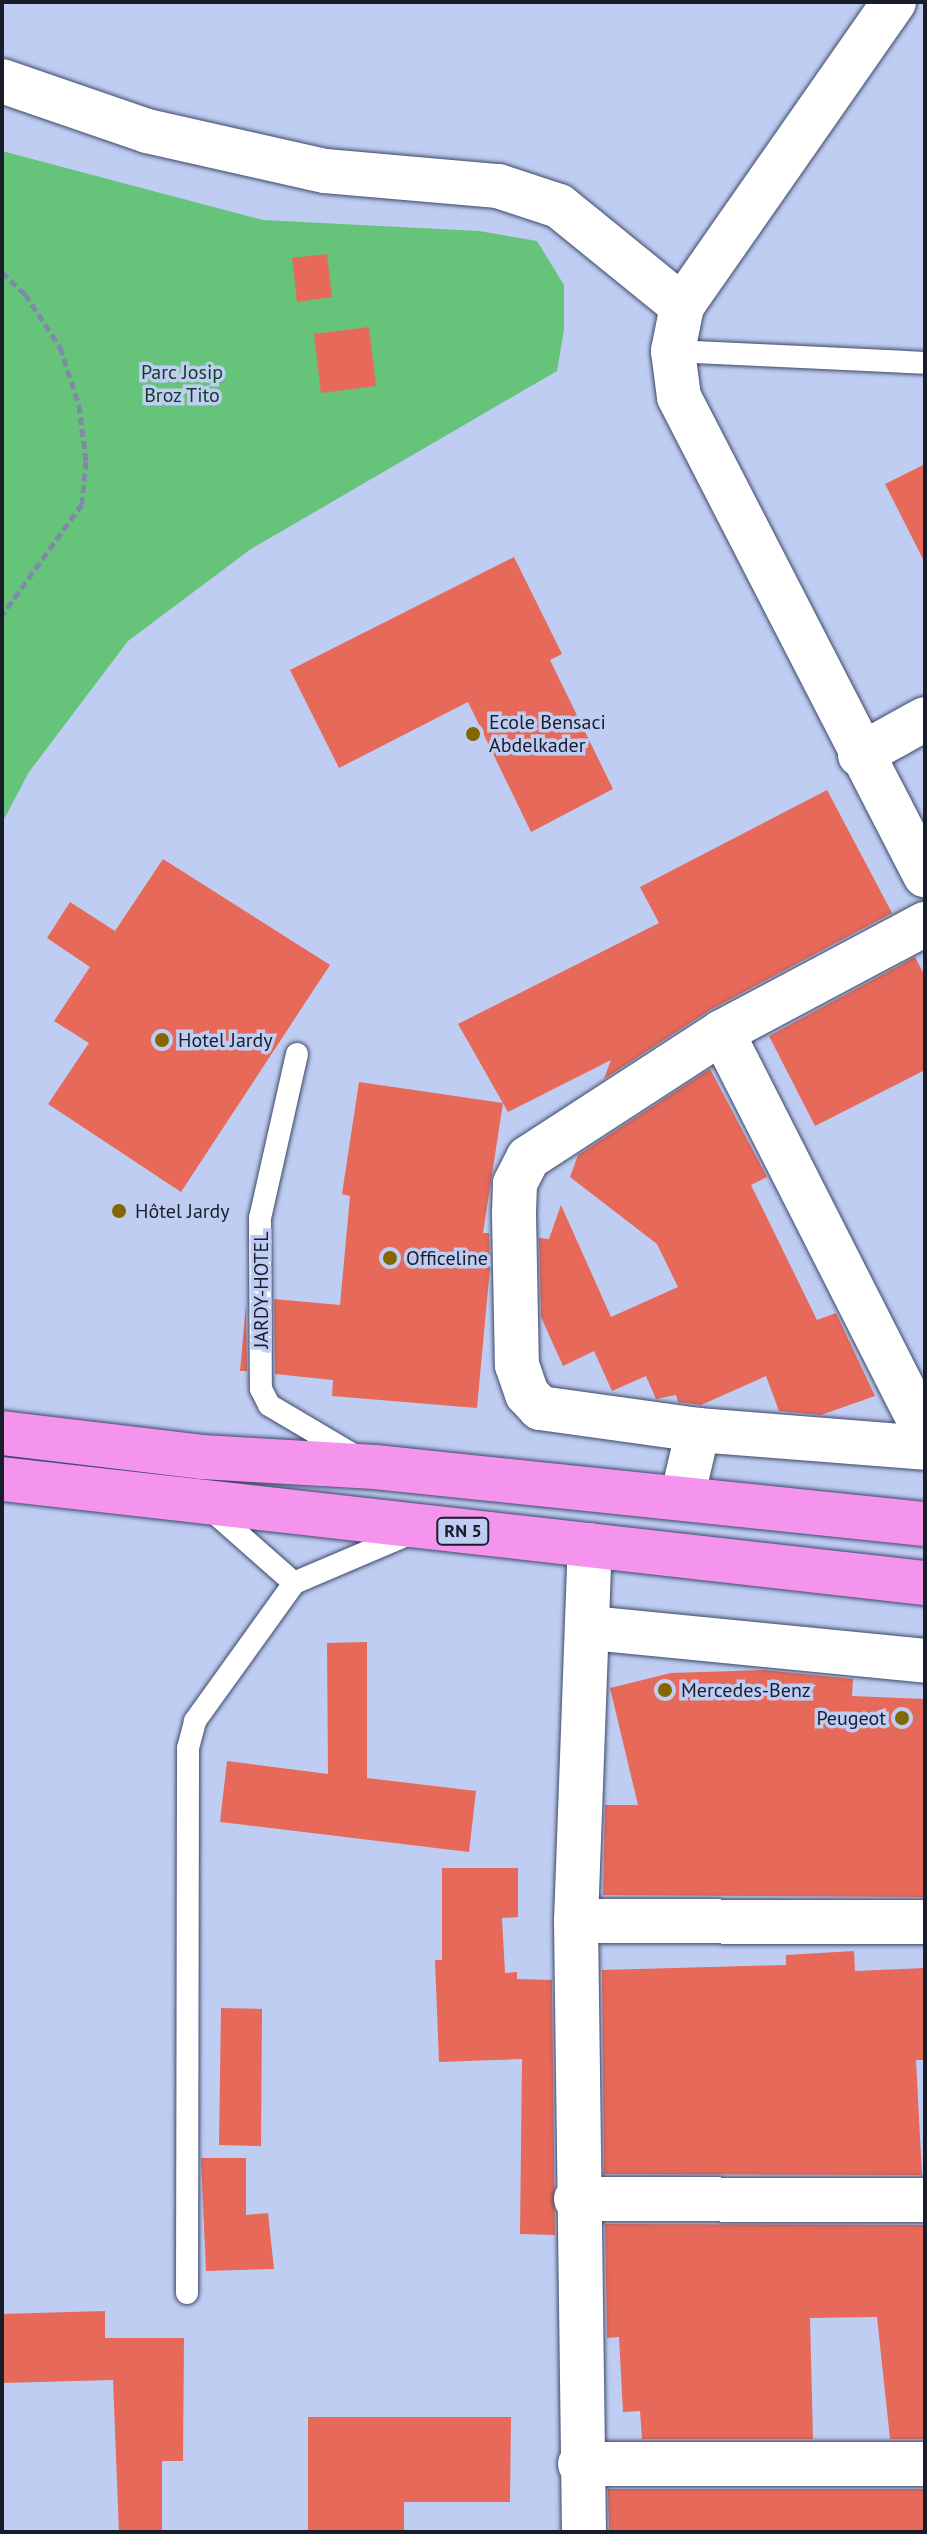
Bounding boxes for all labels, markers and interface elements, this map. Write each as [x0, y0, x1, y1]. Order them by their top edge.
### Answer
park label: Parc Josip Broz Tito [141, 360, 223, 407]
place label: Ecole Bensaci Abdelkader [489, 710, 606, 757]
marker: Ecole Bensaci Abdelkader [464, 725, 482, 743]
place label: Hotel Jardy [178, 1028, 273, 1052]
marker: Hotel Jardy [153, 1031, 171, 1049]
place label: Hôtel Jardy [135, 1199, 230, 1223]
marker: Hôtel Jardy [110, 1202, 128, 1220]
street label: JARDY-HOTEL [249, 1231, 273, 1349]
place label: Officeline [406, 1246, 488, 1270]
marker: Officeline [381, 1249, 399, 1267]
road number: RN 5 [435, 1517, 491, 1545]
place label: Mercedes-Benz [681, 1678, 811, 1702]
marker: Mercedes-Benz [656, 1681, 674, 1699]
place label: Peugeot [816, 1706, 886, 1730]
marker: Peugeot [893, 1709, 911, 1727]

